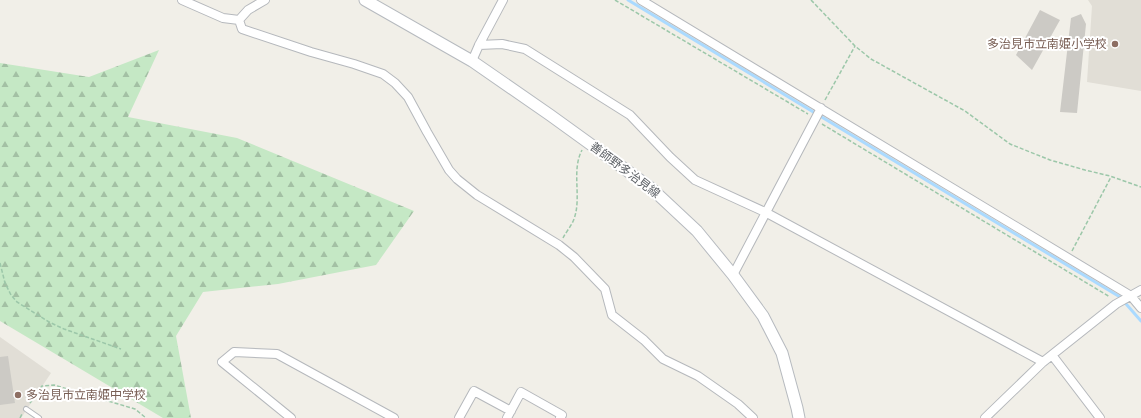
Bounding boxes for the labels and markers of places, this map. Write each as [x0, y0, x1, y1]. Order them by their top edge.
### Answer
place label: 多治見市立南姫小学校 [987, 37, 1107, 51]
marker: 多治見市立南姫小学校 [1110, 39, 1120, 49]
place label: 多治見市立南姫中学校 [26, 388, 146, 402]
marker: 多治見市立南姫中学校 [13, 390, 23, 400]

